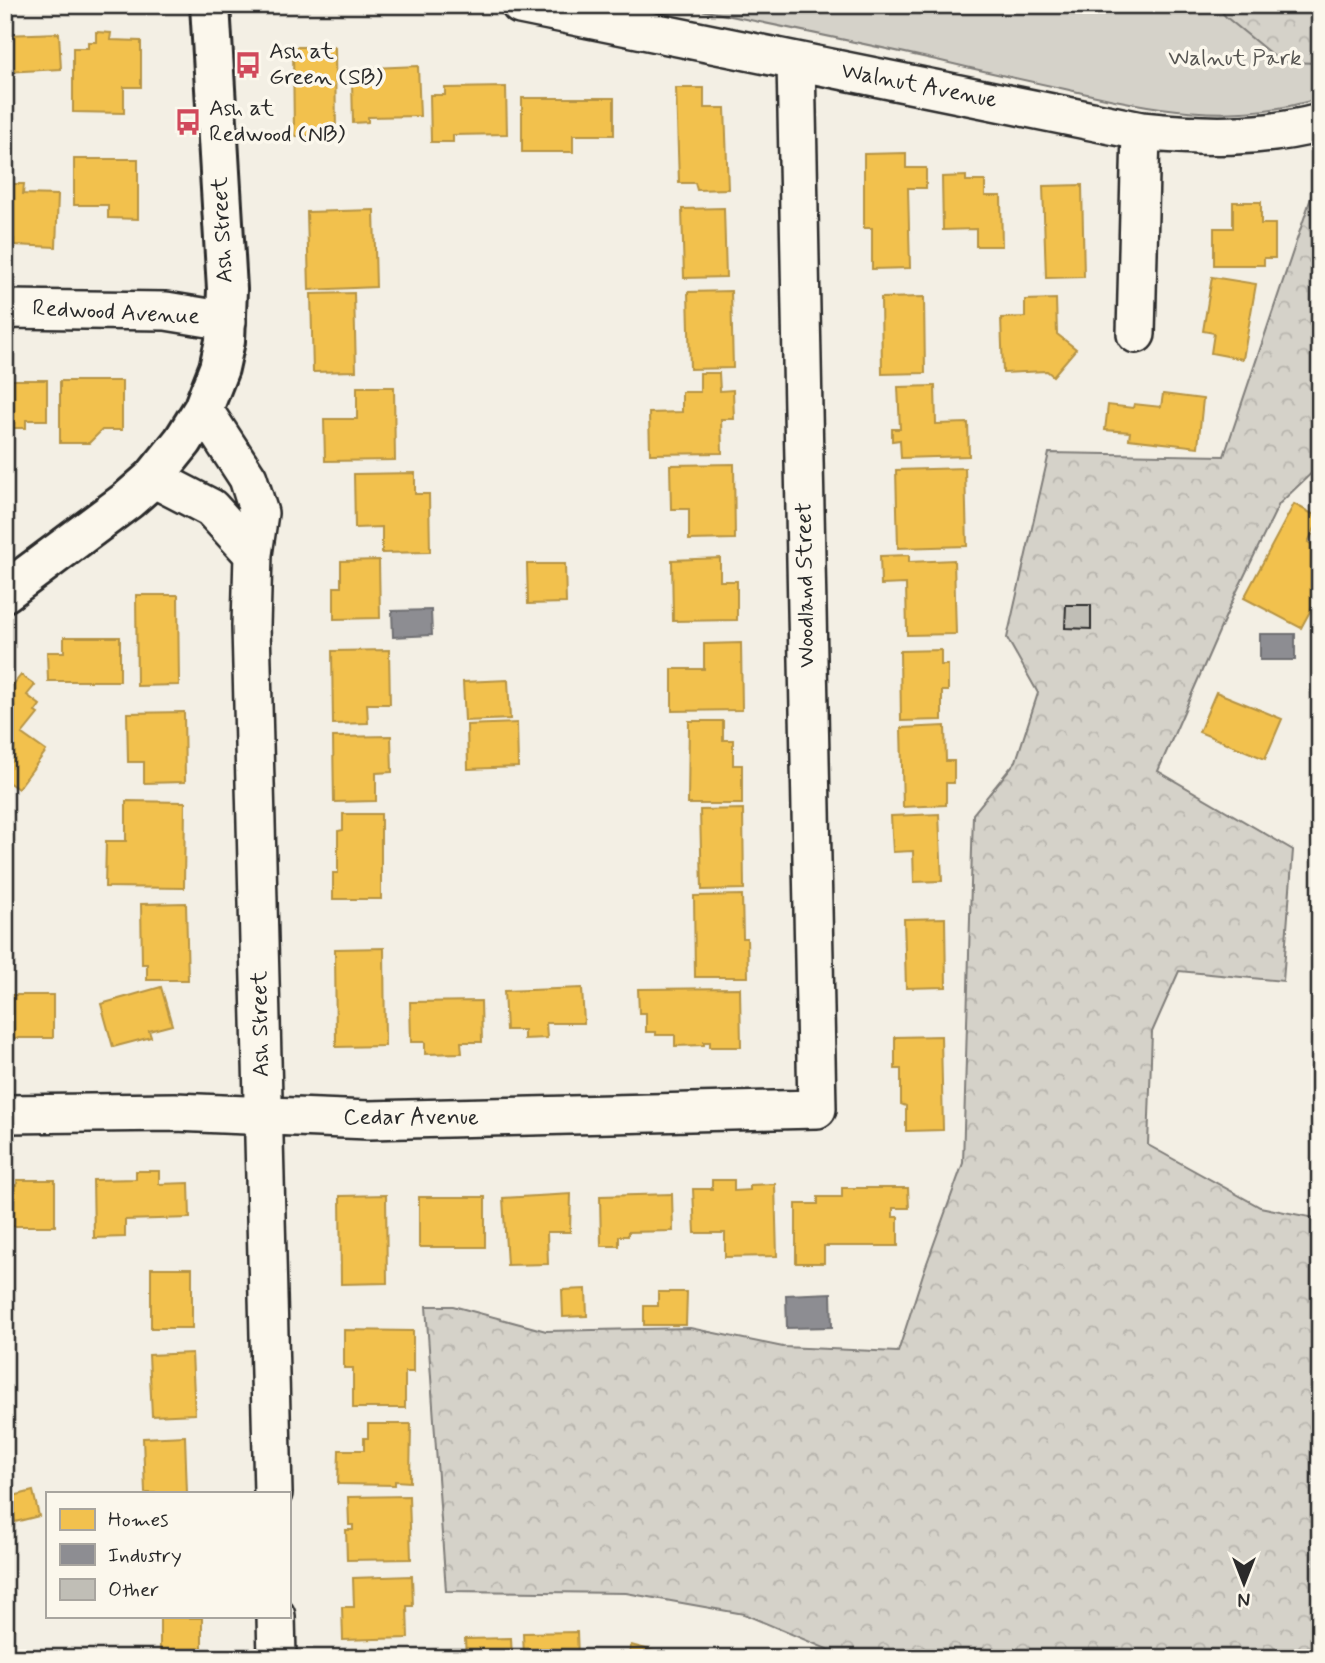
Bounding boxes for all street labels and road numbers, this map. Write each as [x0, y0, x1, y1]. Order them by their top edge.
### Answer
street label: Walnut Avenue [838, 56, 1000, 116]
street label: Ash Street [205, 176, 241, 284]
street label: Redwood Avenue [32, 294, 200, 332]
street label: Woodland Street [790, 502, 822, 668]
street label: Ash Street [245, 970, 277, 1077]
street label: Cedar Avenue [343, 1103, 479, 1133]

